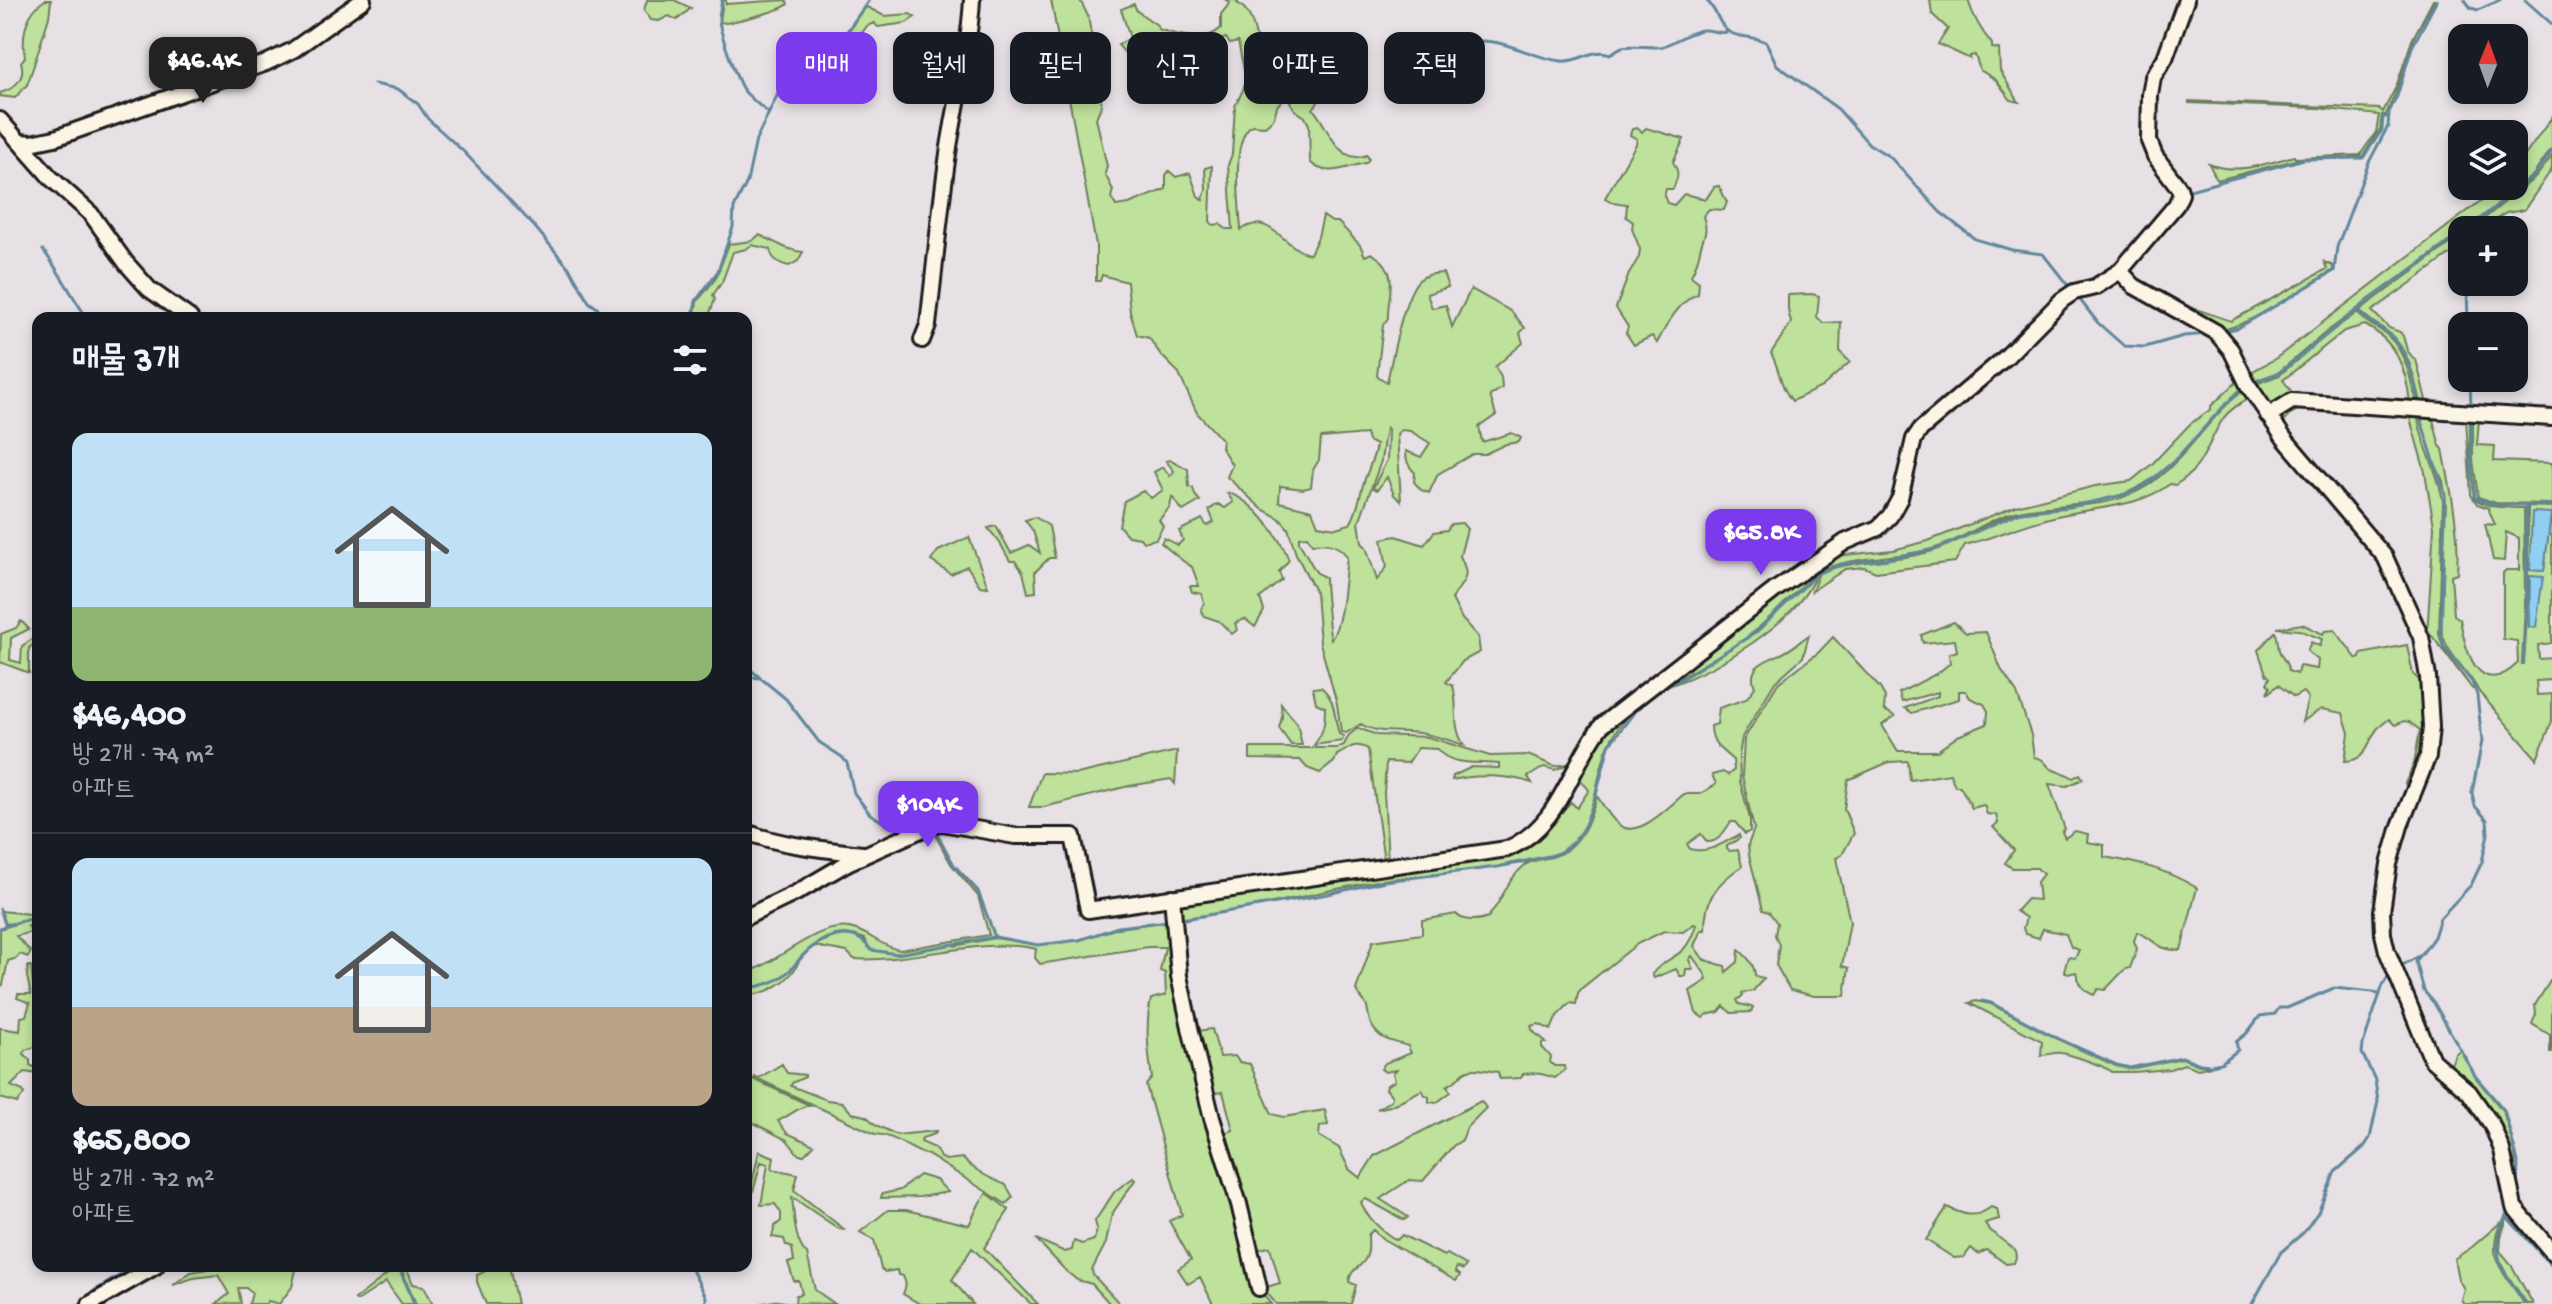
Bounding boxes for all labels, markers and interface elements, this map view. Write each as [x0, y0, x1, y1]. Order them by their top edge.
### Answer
north arrow [2448, 24, 2528, 104]
map controls [2448, 24, 2528, 392]
chip: 매매 [776, 32, 877, 104]
chip: 월세 [893, 32, 994, 104]
chip: 필터 [1010, 32, 1111, 104]
chip: 신규 [1127, 32, 1228, 104]
chip: 아파트 [1244, 32, 1368, 104]
chip: 주택 [1384, 32, 1485, 104]
pin: $46.4K [138, 37, 268, 105]
text: $46.4K [167, 47, 239, 78]
button: layers [2448, 120, 2528, 200]
button: + [2448, 216, 2528, 296]
button: − [2448, 312, 2528, 392]
icon: filters [668, 338, 712, 382]
text: 매물 3개 [72, 343, 180, 383]
icon: home [320, 485, 464, 629]
pin: $65.8K [1696, 509, 1826, 577]
text: $65.8K [1723, 519, 1799, 550]
text: $46,400 [72, 697, 186, 737]
text: 방 2개 · 74 m² [72, 741, 214, 772]
text: 아파트 [72, 776, 135, 807]
pin: $104K [872, 781, 984, 849]
text: $104K [896, 791, 960, 822]
icon: home [320, 910, 464, 1054]
text: $65,800 [72, 1122, 190, 1162]
text: 방 2개 · 72 m² [72, 1166, 214, 1197]
text: 아파트 [72, 1201, 135, 1232]

